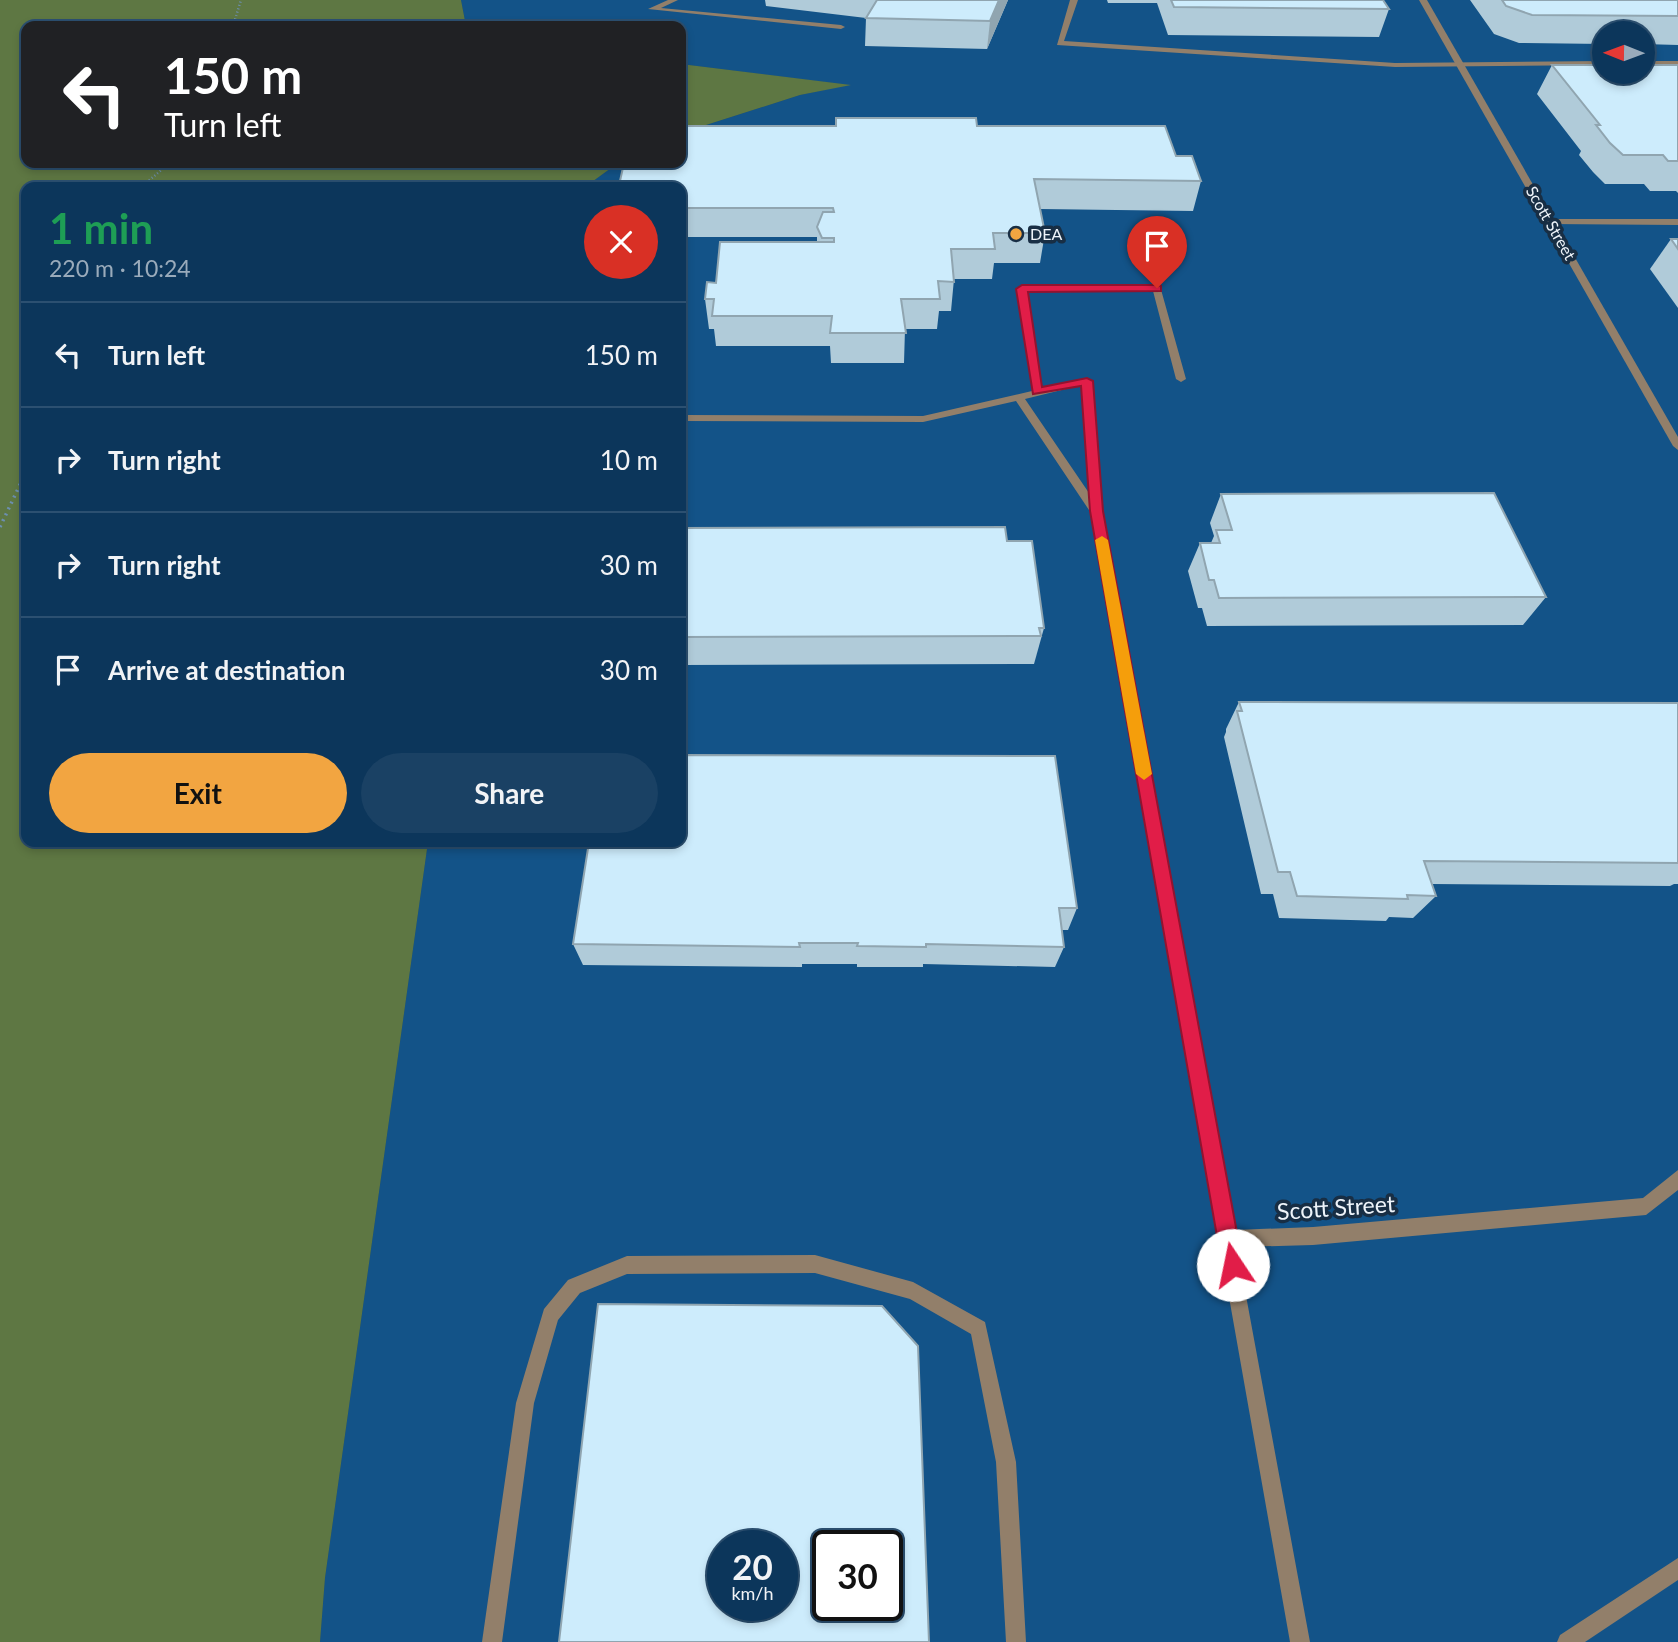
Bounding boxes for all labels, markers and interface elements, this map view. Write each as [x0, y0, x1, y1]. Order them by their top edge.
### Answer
north arrow [1592, 21, 1656, 84]
map controls [1592, 21, 1655, 84]
text: 150 m [164, 46, 302, 104]
icon: left [49, 49, 140, 140]
text: Turn left [164, 105, 281, 144]
street label: Scott Street [1523, 182, 1580, 263]
text: 1 min [49, 203, 153, 253]
button: close [584, 205, 658, 279]
pin [1127, 216, 1187, 288]
place label: DEA [1030, 224, 1062, 243]
marker: DEA [1008, 226, 1024, 242]
icon: arrive [1138, 227, 1176, 265]
text: 220 m · 10:24 [49, 254, 191, 282]
icon: left [49, 336, 87, 374]
text: Turn left [108, 339, 205, 371]
text: 150 m [585, 339, 658, 371]
icon: right [49, 441, 87, 479]
text: Turn right [108, 444, 221, 476]
text: 10 m [600, 444, 658, 476]
icon: right [49, 546, 87, 584]
text: Turn right [108, 549, 221, 581]
text: 30 m [600, 549, 658, 581]
icon: arrive [49, 651, 87, 689]
text: Arrive at destination [108, 654, 345, 686]
text: 30 m [600, 654, 658, 686]
button: Exit [49, 753, 347, 833]
button: Share [361, 753, 658, 833]
street label: Scott Street [1276, 1189, 1397, 1225]
position arrow [1196, 1228, 1270, 1302]
speed limit sign: 30 [812, 1530, 903, 1621]
text: 20 [732, 1545, 773, 1587]
text: km/h [731, 1582, 774, 1604]

